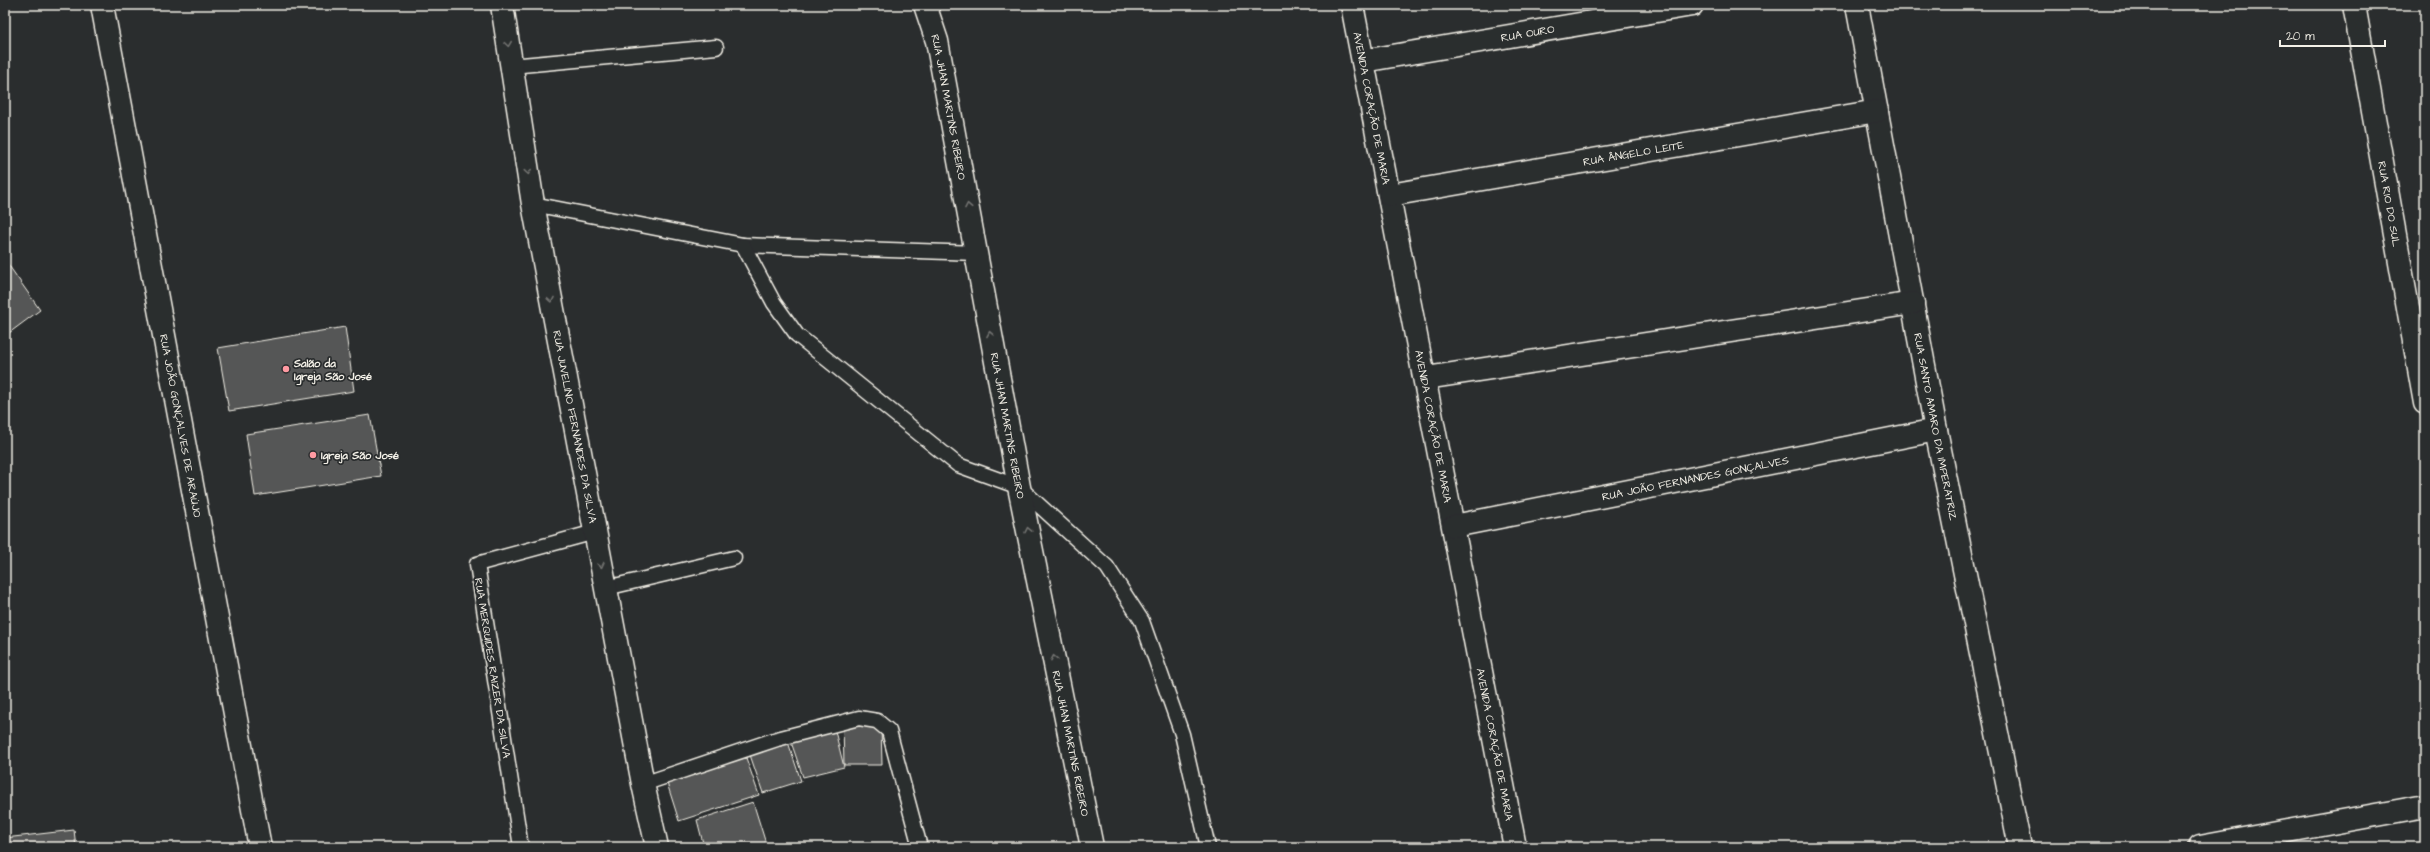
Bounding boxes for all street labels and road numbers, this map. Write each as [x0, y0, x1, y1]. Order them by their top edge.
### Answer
street label: RUA OURO [1500, 21, 1556, 45]
street label: AVENIDA CORAÇÃO DE MARIA [1349, 31, 1394, 186]
street label: RUA JHAN MARTINS RIBEIRO [927, 32, 970, 182]
street label: RUA ÂNGELO LEITE [1582, 137, 1686, 170]
street label: RUA RIO DO SUL [2374, 160, 2404, 248]
street label: RUA JUVELINO FERNANDES DA SILVA [549, 329, 600, 524]
street label: RUA SANTO AMARO DA IMPERATRIZ [1910, 332, 1961, 522]
street label: RUA JOÃO GONÇALVES DE ARAÚJO [156, 333, 205, 519]
street label: AVENIDA CORAÇÃO DE MARIA [1411, 349, 1455, 504]
street label: RUA JHAN MARTINS RIBEIRO [986, 352, 1028, 501]
street label: RUA JOÃO FERNANDES GONÇALVES [1601, 452, 1790, 504]
street label: RUA MERQUIDES RAIZER DA SILVA [471, 577, 514, 759]
street label: AVENIDA CORAÇÃO DE MARIA [1473, 667, 1517, 822]
street label: RUA JHAN MARTINS RIBEIRO [1048, 669, 1093, 818]

